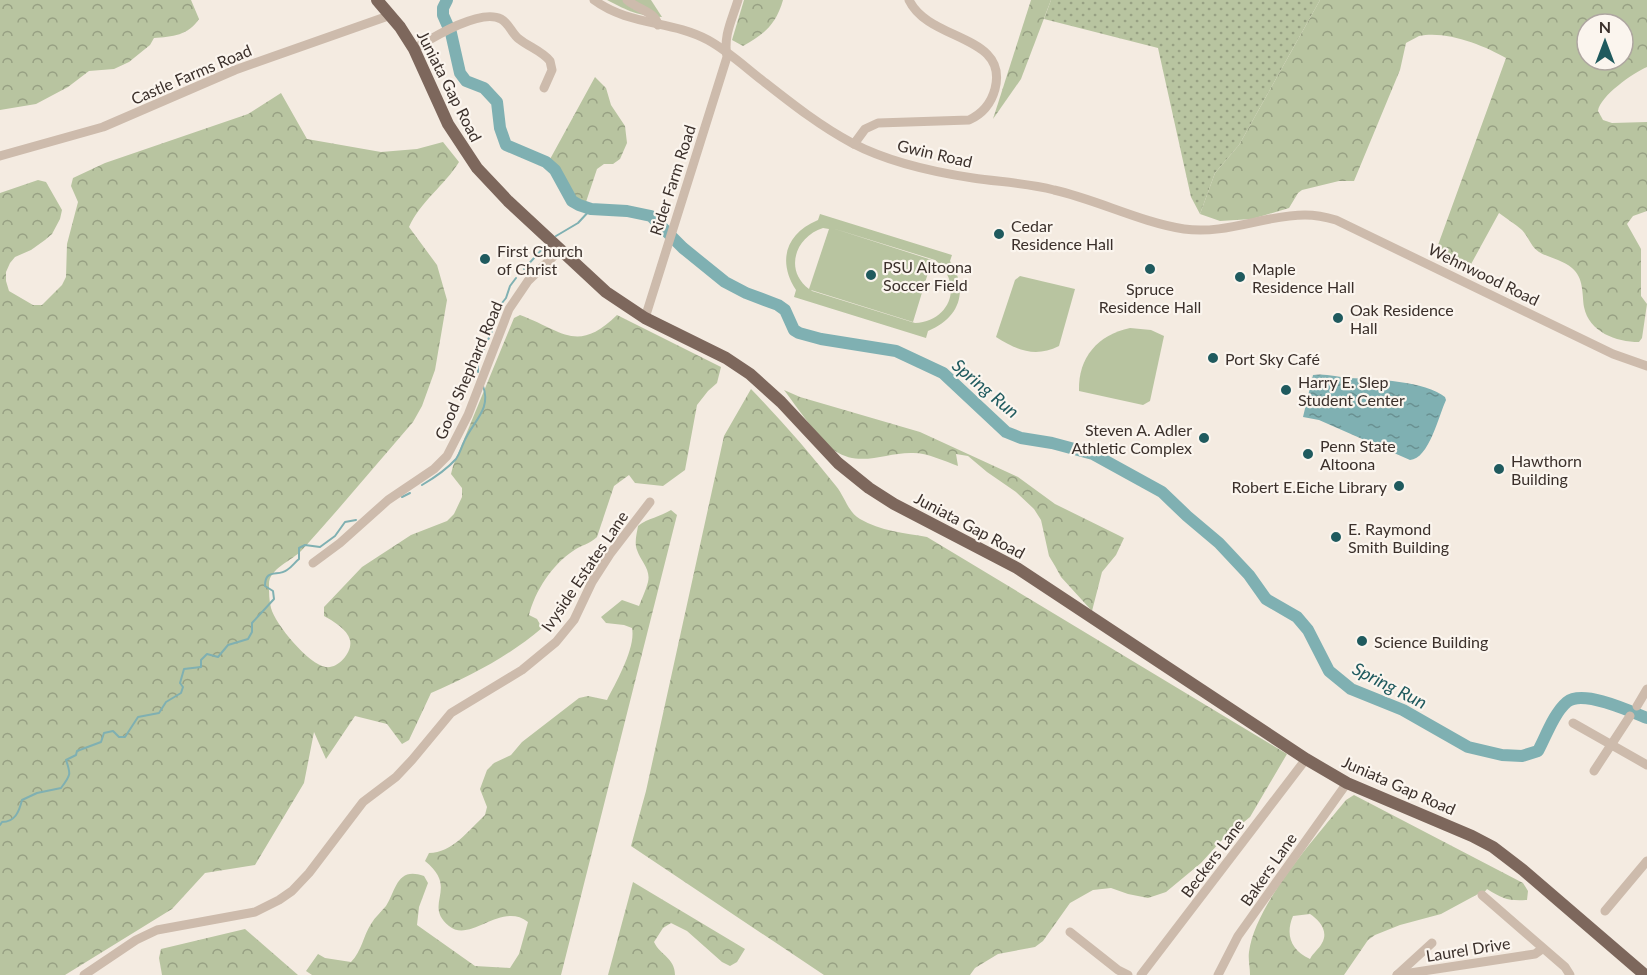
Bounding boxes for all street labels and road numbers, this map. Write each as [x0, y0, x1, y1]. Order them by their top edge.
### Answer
street label: Juniata Gap Road [414, 27, 486, 145]
street label: Castle Farms Road [128, 40, 254, 108]
street label: Rider Farm Road [645, 122, 699, 238]
street label: Gwin Road [896, 135, 974, 171]
street label: Wehnwood Road [1425, 239, 1543, 309]
street label: Good Shephard Road [430, 298, 506, 442]
street label: Juniata Gap Road [912, 488, 1028, 562]
street label: Ivyside Estates Lane [537, 507, 631, 635]
street label: Juniata Gap Road [1339, 752, 1459, 818]
street label: Beckers Lane [1176, 815, 1248, 901]
street label: Bakers Lane [1236, 829, 1300, 909]
street label: Laurel Drive [1425, 933, 1511, 965]

